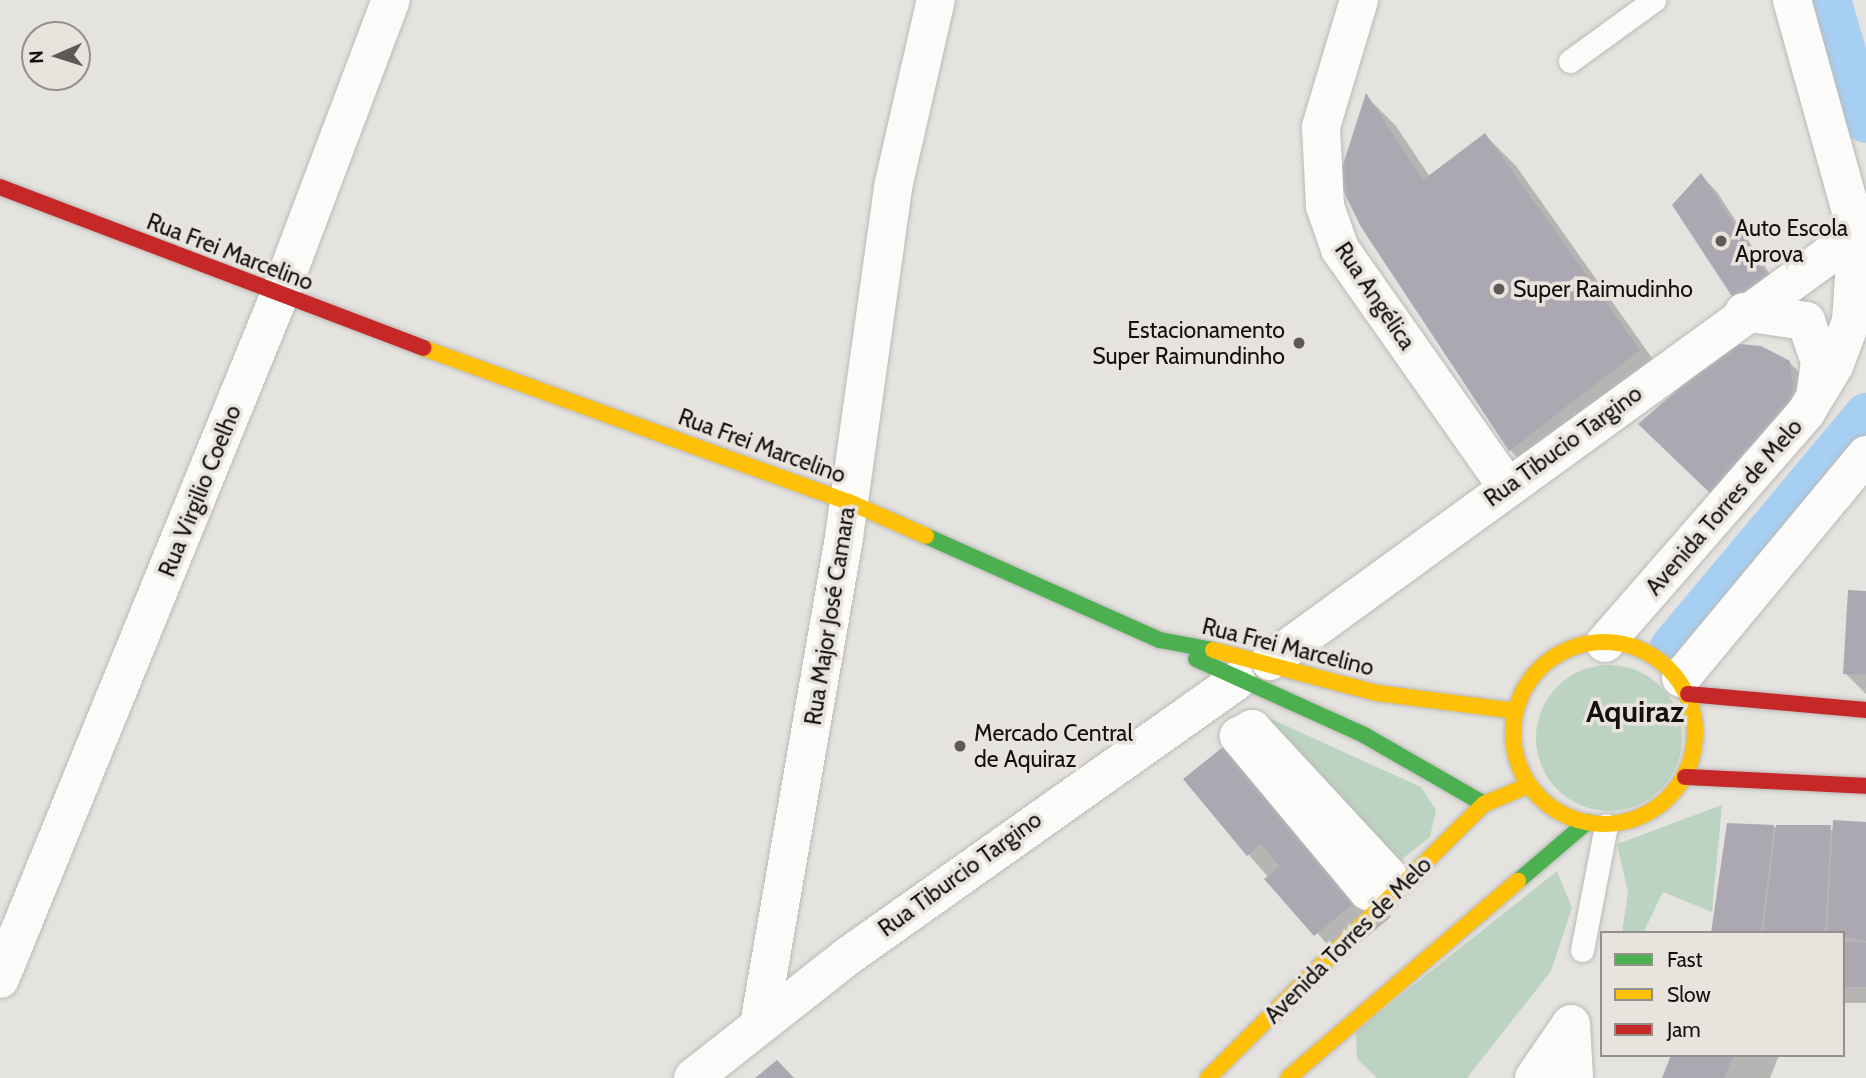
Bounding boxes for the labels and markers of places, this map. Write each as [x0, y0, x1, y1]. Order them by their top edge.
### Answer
place label: Auto Escola Aprova [1735, 214, 1848, 268]
marker: Auto Escola Aprova [1713, 233, 1729, 249]
place label: Super Raimudinho [1513, 275, 1693, 303]
marker: Super Raimudinho [1491, 281, 1507, 297]
place label: Estacionamento Super Raimundinho [1092, 316, 1285, 370]
marker: Estacionamento Super Raimundinho [1291, 335, 1307, 351]
place label: Mercado Central de Aquiraz [974, 719, 1133, 773]
marker: Mercado Central de Aquiraz [952, 738, 968, 754]

